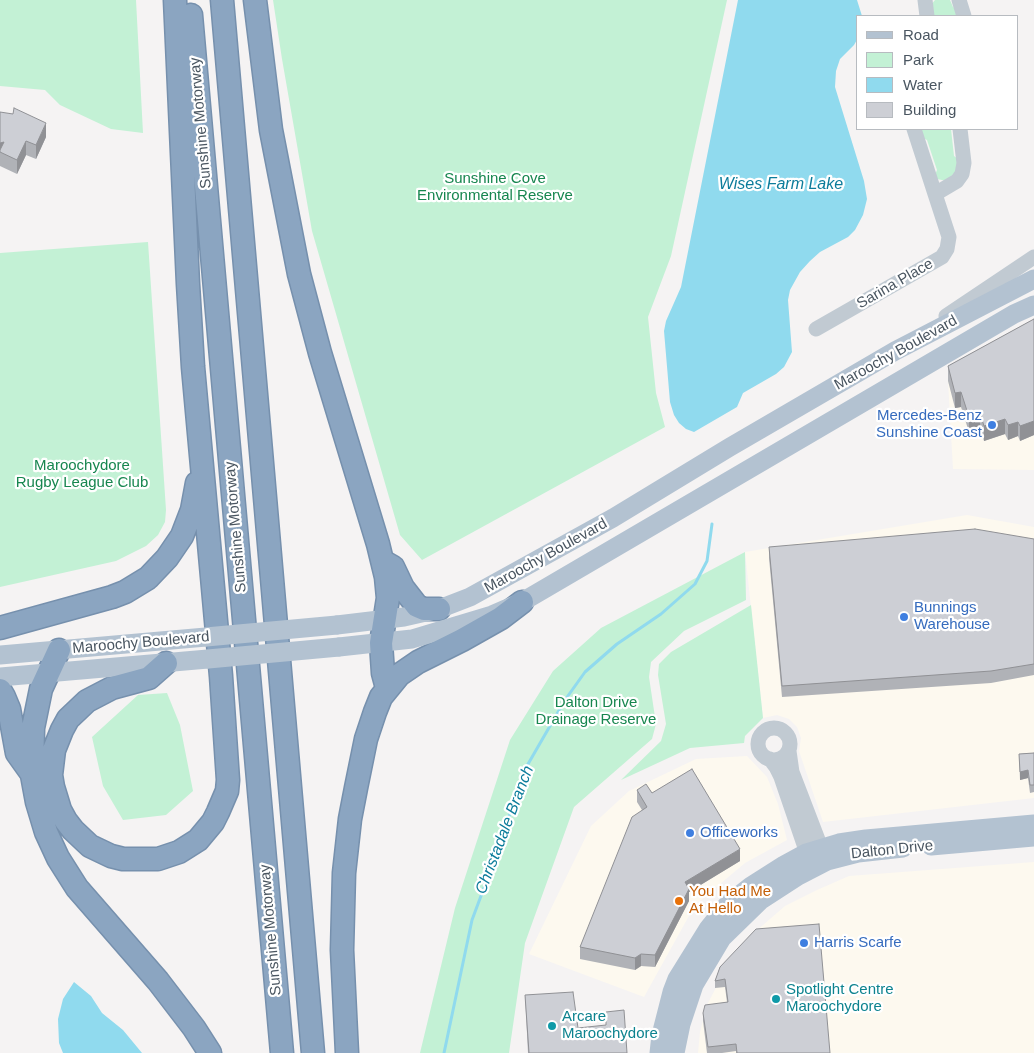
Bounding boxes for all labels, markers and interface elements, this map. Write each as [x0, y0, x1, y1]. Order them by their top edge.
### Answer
legend [856, 15, 1019, 130]
text: Road [903, 26, 939, 43]
text: Park [903, 51, 934, 68]
street label: Sunshine Motorway [186, 57, 216, 189]
text: Water [903, 76, 942, 93]
text: Building [903, 101, 956, 118]
park label: Sunshine Cove Environmental Reserve [417, 170, 573, 205]
water label: Wises Farm Lake [719, 175, 843, 195]
street label: Sarina Place [854, 255, 936, 313]
street label: Maroochy Boulevard [831, 312, 961, 394]
place label: Mercedes-Benz Sunshine Coast [876, 407, 982, 442]
marker: Mercedes-Benz Sunshine Coast [986, 419, 998, 431]
park label: Maroochydore Rugby League Club [16, 457, 148, 492]
street label: Sunshine Motorway [221, 461, 251, 593]
street label: Maroochy Boulevard [481, 515, 611, 597]
place label: Bunnings Warehouse [914, 599, 990, 634]
marker: Bunnings Warehouse [898, 611, 910, 623]
street label: Maroochy Boulevard [72, 628, 210, 658]
park label: Dalton Drive Drainage Reserve [536, 694, 656, 729]
water label: Christadale Branch [472, 763, 538, 897]
place label: Officeworks [700, 824, 778, 842]
marker: Officeworks [684, 827, 696, 839]
street label: Dalton Drive [850, 837, 934, 863]
street label: Sunshine Motorway [256, 864, 286, 996]
place label: You Had Me At Hello [689, 883, 771, 918]
marker: You Had Me At Hello [673, 895, 685, 907]
place label: Harris Scarfe [814, 934, 902, 952]
marker: Harris Scarfe [798, 937, 810, 949]
place label: Spotlight Centre Maroochydore [786, 981, 894, 1016]
marker: Spotlight Centre Maroochydore [770, 993, 782, 1005]
place label: Arcare Maroochydore [562, 1008, 658, 1043]
marker: Arcare Maroochydore [546, 1020, 558, 1032]

